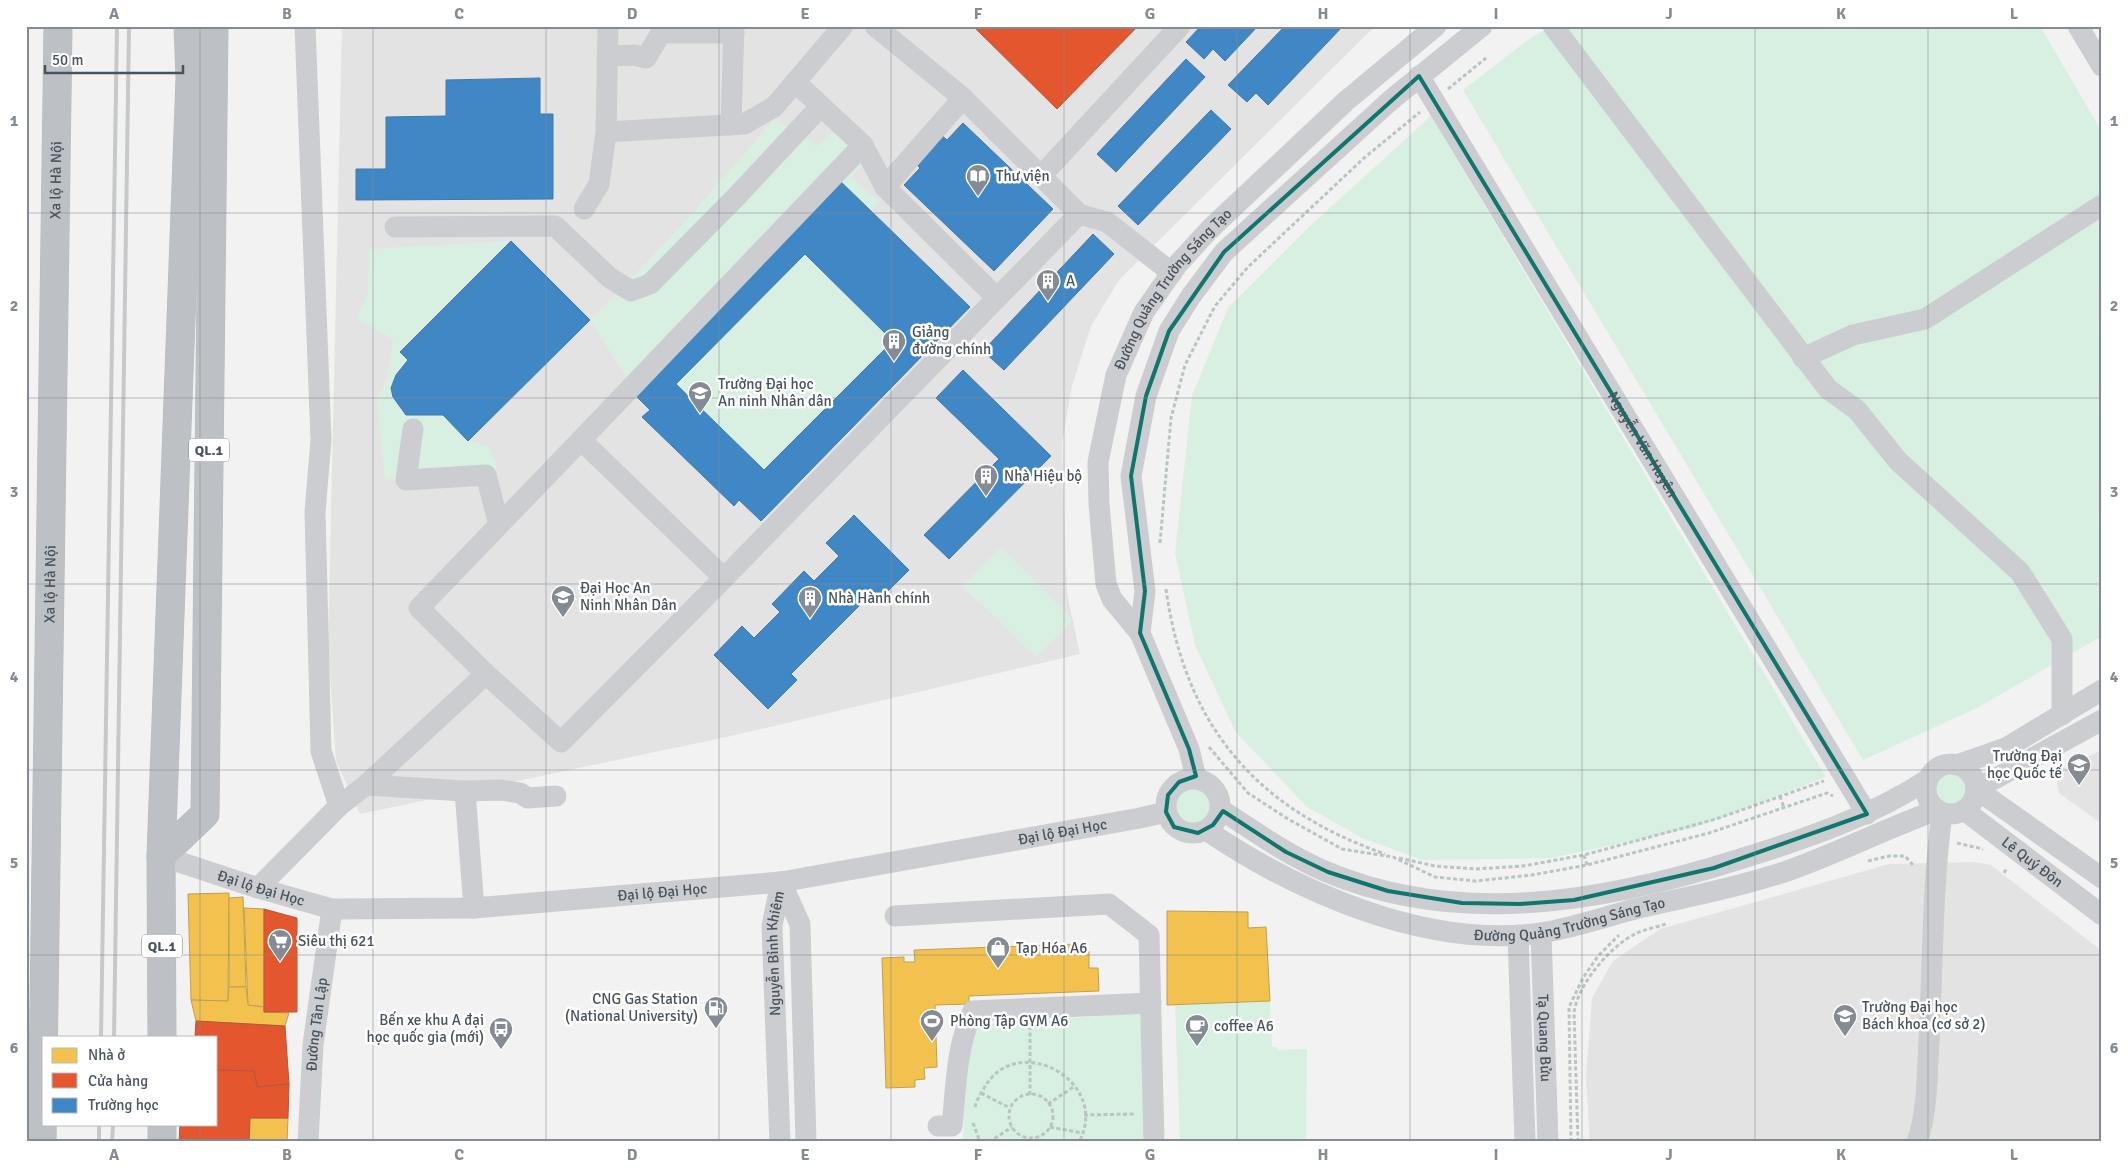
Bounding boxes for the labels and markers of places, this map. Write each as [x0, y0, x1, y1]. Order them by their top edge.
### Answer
library icon: Thư viện [965, 163, 991, 197]
place label: Thư viện [996, 167, 1050, 185]
building icon: A [1035, 268, 1061, 302]
place label: A [1066, 272, 1075, 290]
place label: Giảng đường chính [912, 323, 991, 358]
building icon: Giảng đường chính [881, 328, 907, 362]
place label: Trường Đại học An ninh Nhân dân [718, 375, 832, 410]
school or university icon: Trường Đại học An ninh Nhân dân [687, 380, 713, 414]
building icon: Nhà Hiệu bộ [973, 463, 999, 497]
place label: Nhà Hiệu bộ [1004, 467, 1082, 485]
place label: Đại Học An Ninh Nhân Dân [580, 579, 677, 614]
school or university icon: Đại Học An Ninh Nhân Dân [550, 584, 576, 618]
building icon: Nhà Hành chính [797, 585, 823, 619]
place label: Nhà Hành chính [828, 589, 930, 607]
place label: Trường Đại học Quốc tế [1987, 747, 2062, 782]
school or university icon: Trường Đại học Quốc tế [2066, 752, 2092, 786]
supermarket icon: Siêu thị 621 [267, 928, 293, 962]
place label: Siêu thị 621 [298, 932, 375, 950]
shop icon: Tạp Hóa A6 [985, 935, 1011, 969]
place label: Tạp Hóa A6 [1016, 939, 1087, 957]
place label: CNG Gas Station (National University) [565, 990, 698, 1025]
fuel station icon: CNG Gas Station (National University) [703, 995, 729, 1029]
place label: Trường Đại học Bách khoa (cơ sở 2) [1862, 998, 1985, 1033]
school or university icon: Trường Đại học Bách khoa (cơ sở 2) [1832, 1003, 1858, 1037]
sports icon: Phòng Tập GYM A6 [919, 1008, 945, 1042]
place label: Bến xe khu A đại học quốc gia (mới) [367, 1011, 484, 1046]
place label: Phòng Tập GYM A6 [950, 1012, 1068, 1030]
cafe icon: coffee A6 [1184, 1013, 1210, 1047]
bus stop icon: Bến xe khu A đại học quốc gia (mới) [488, 1016, 514, 1050]
place label: coffee A6 [1214, 1017, 1274, 1035]

